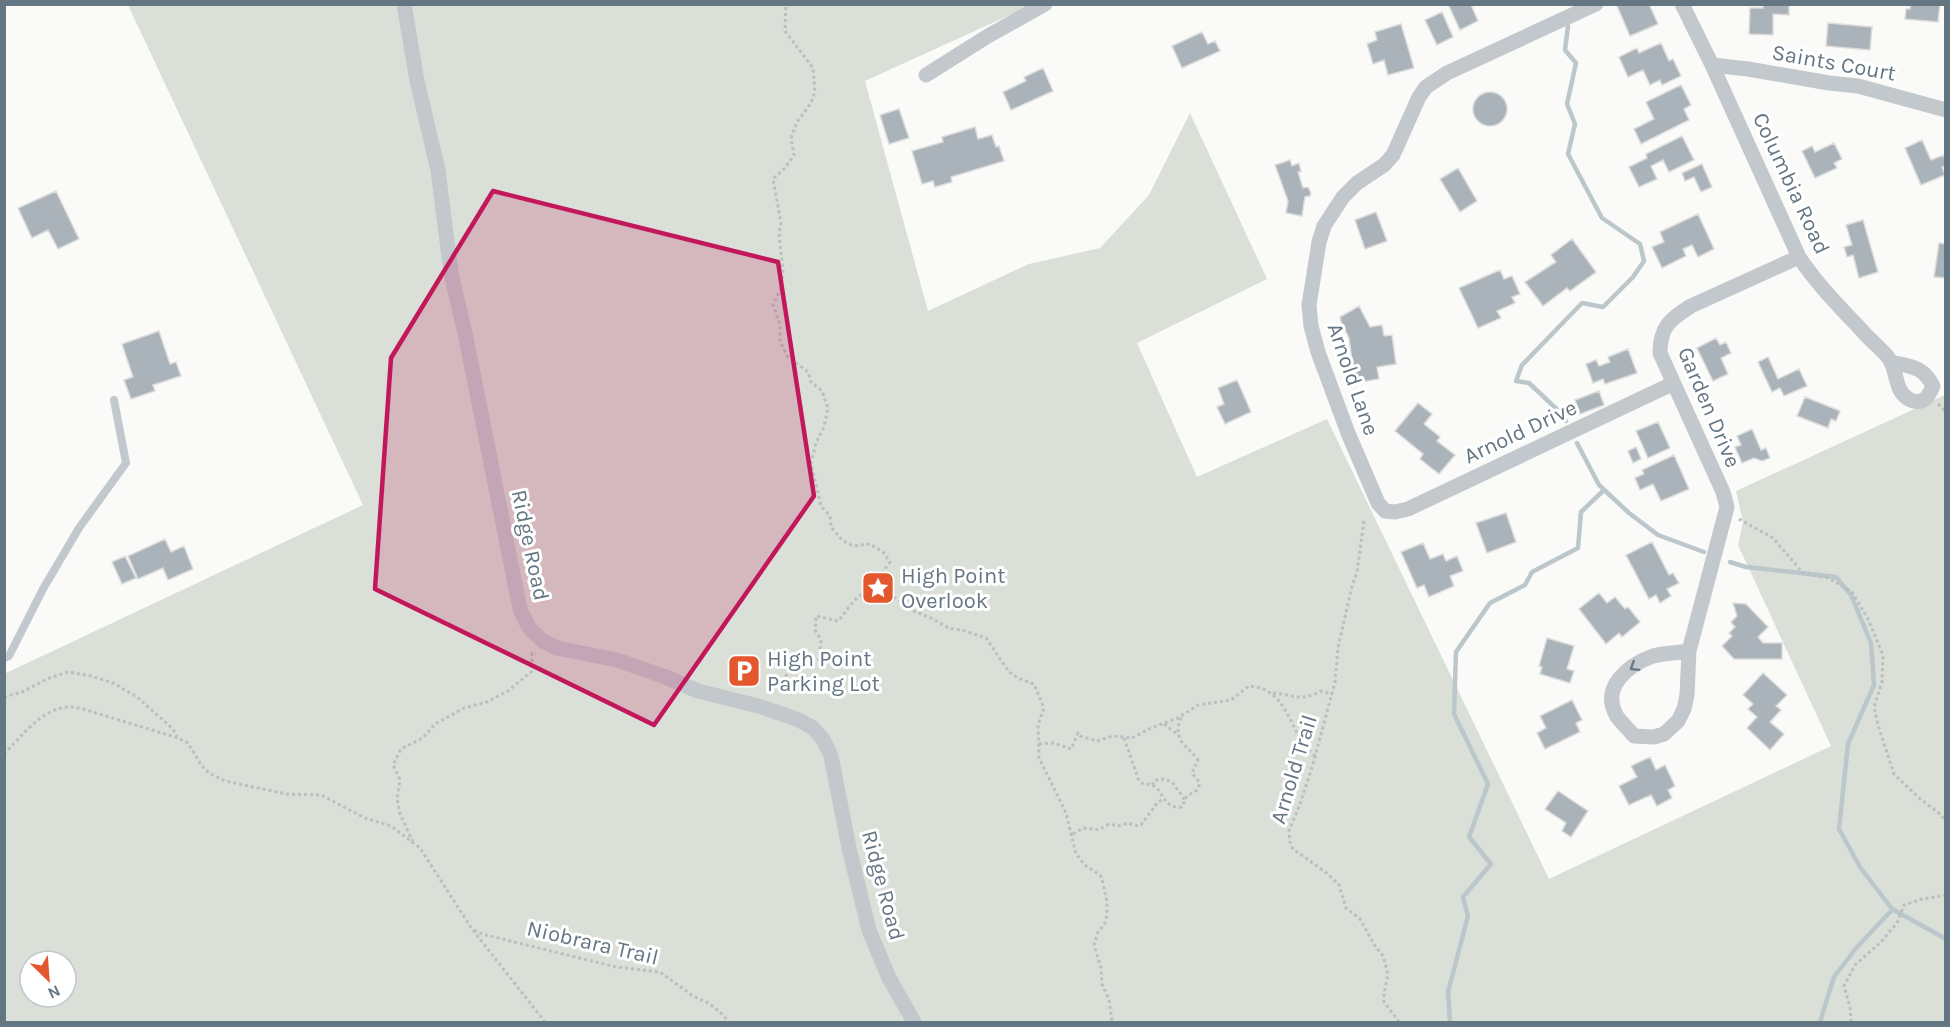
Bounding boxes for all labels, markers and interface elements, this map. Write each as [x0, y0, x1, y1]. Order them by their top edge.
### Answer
street label: Saints Court [1770, 39, 1898, 87]
street label: Columbia Road [1747, 109, 1835, 258]
street label: Arnold Lane [1322, 320, 1384, 439]
street label: Garden Drive [1672, 343, 1746, 472]
street label: Arnold Drive [1460, 394, 1581, 469]
street label: Ridge Road [506, 487, 554, 603]
place label: High Point Overlook [901, 563, 1006, 614]
place icon: High Point Overlook [860, 570, 896, 606]
place label: High Point Parking Lot [767, 646, 880, 697]
parking icon: High Point Parking Lot [726, 653, 762, 689]
one-way arrow [1630, 660, 1641, 671]
street label: Arnold Trail [1265, 712, 1323, 827]
street label: Ridge Road [856, 827, 910, 943]
street label: Niobrara Trail [524, 915, 661, 971]
north arrow [18, 949, 78, 1009]
text: N [45, 981, 63, 1003]

